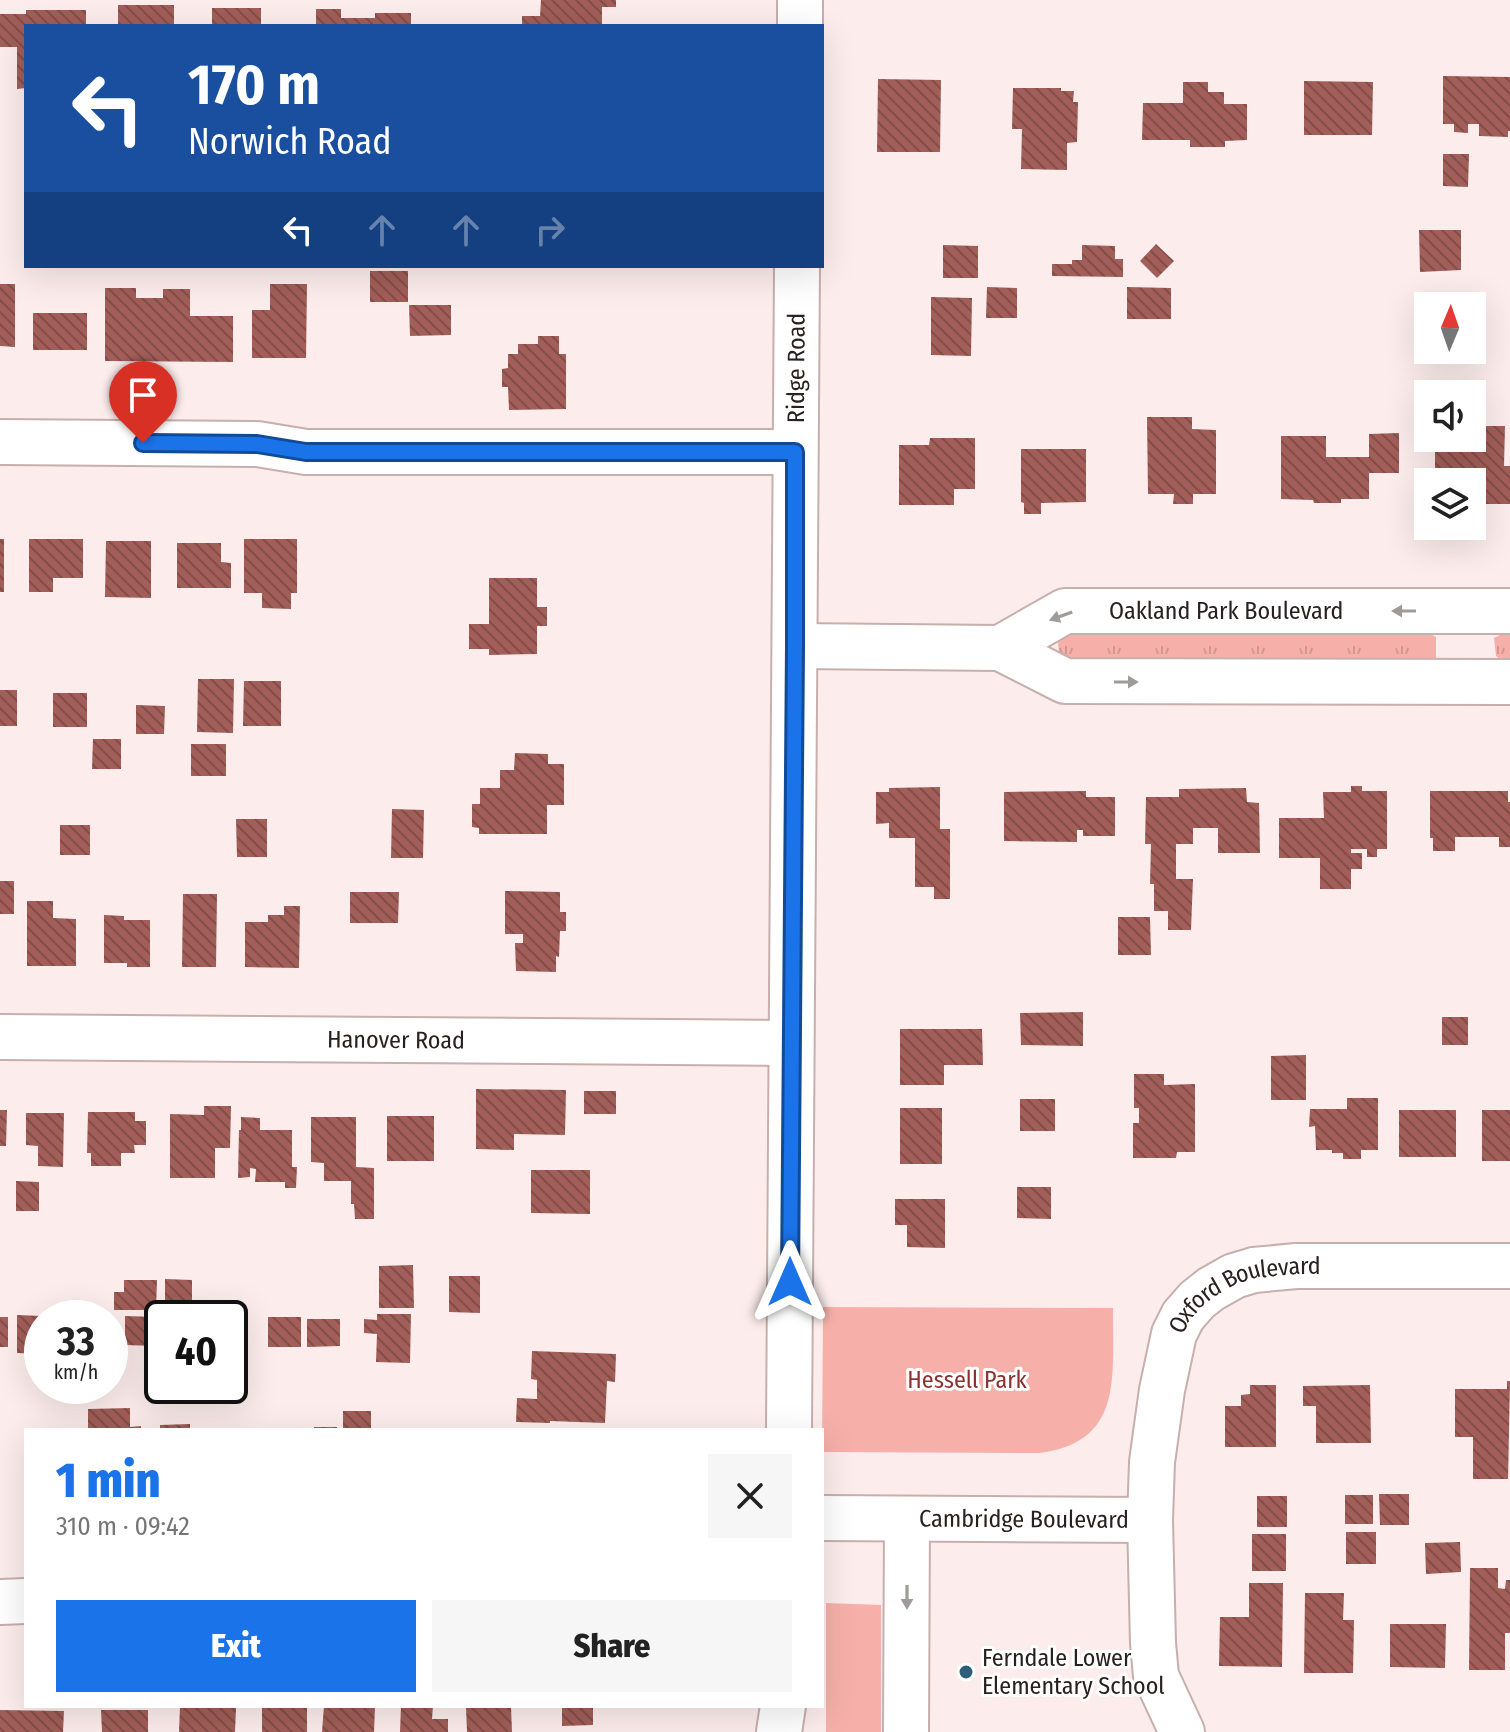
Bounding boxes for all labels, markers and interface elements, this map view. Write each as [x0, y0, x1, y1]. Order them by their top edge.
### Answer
text: 170 m [188, 52, 320, 119]
icon: left [56, 56, 160, 160]
text: Norwich Road [188, 120, 391, 164]
icon: left [276, 208, 320, 252]
icon: ahead [360, 208, 404, 252]
icon: ahead [444, 208, 488, 252]
icon: right [528, 208, 572, 252]
north arrow [1414, 292, 1486, 364]
map controls [1414, 292, 1486, 540]
street label: Ridge Road [782, 313, 811, 423]
pin [109, 361, 177, 443]
icon: arrive [121, 373, 165, 417]
button: sound [1414, 380, 1486, 452]
button: layers [1414, 468, 1486, 540]
street label: Oakland Park Boulevard [1109, 597, 1343, 625]
one-way arrow [1391, 605, 1416, 617]
one-way arrow [1049, 610, 1073, 623]
one-way arrow [1114, 676, 1139, 688]
street label: Hanover Road [327, 1025, 465, 1055]
position arrow [748, 1240, 832, 1324]
street label: Oxford Boulevard [1163, 1252, 1321, 1338]
speed limit sign: 40 [144, 1300, 248, 1404]
text: 33 [57, 1318, 95, 1366]
text: km/h [54, 1360, 98, 1384]
park label: Hessell Park [907, 1366, 1028, 1394]
text: 1 min [56, 1452, 160, 1510]
button: close [708, 1454, 792, 1538]
street label: Cambridge Boulevard [919, 1505, 1129, 1534]
text: 310 m · 09:42 [56, 1511, 190, 1542]
one-way arrow [901, 1585, 913, 1610]
button: Exit [56, 1600, 416, 1692]
button: Share [432, 1600, 792, 1692]
place label: Ferndale Lower Elementary School [982, 1644, 1165, 1700]
marker: Ferndale Lower Elementary School [957, 1663, 975, 1681]

